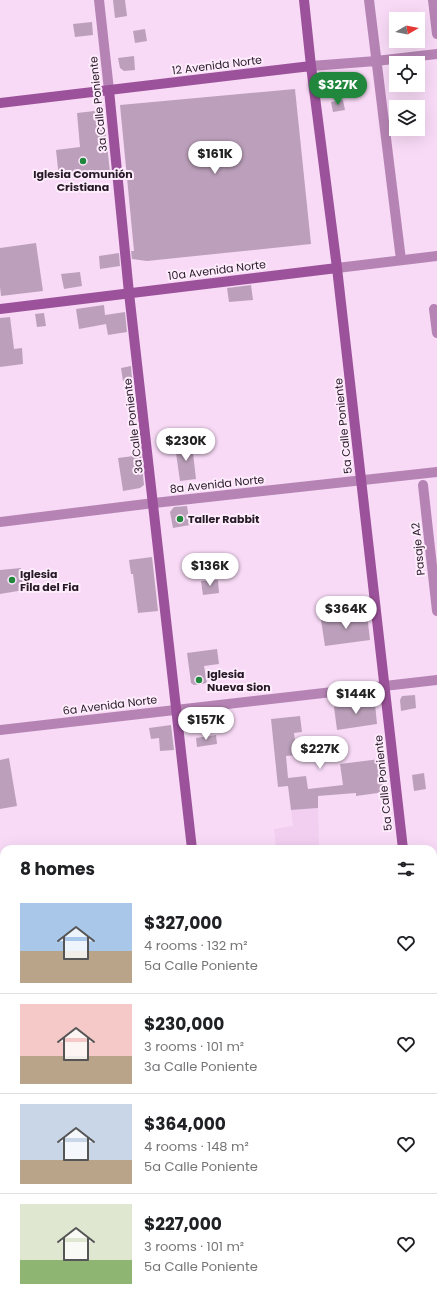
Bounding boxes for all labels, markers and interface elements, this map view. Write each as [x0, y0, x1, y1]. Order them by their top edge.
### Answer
north arrow [389, 12, 425, 48]
map controls [389, 12, 425, 136]
street label: 12 Avenida Norte [171, 52, 263, 78]
street label: 3a Calle Poniente [85, 55, 111, 152]
button: locate [389, 56, 425, 92]
pin: $327K [310, 72, 366, 106]
text: $327K [318, 75, 358, 94]
button: layers [389, 100, 425, 136]
pin: $161K [187, 141, 243, 175]
text: $161K [197, 144, 233, 163]
marker: Iglesia Comunión Cristiana [78, 156, 88, 166]
place label: Iglesia Comunión Cristiana [33, 166, 133, 195]
street label: 10a Avenida Norte [167, 256, 267, 284]
street label: 3a Calle Poniente [119, 377, 147, 475]
street label: 5a Calle Poniente [330, 377, 356, 475]
pin: $230K [158, 428, 214, 462]
text: $230K [165, 431, 207, 450]
street label: 8a Avenida Norte [169, 471, 265, 497]
place label: Taller Rabbit [188, 511, 260, 527]
marker: Taller Rabbit [175, 514, 185, 524]
street label: Pasaje A2 [407, 522, 429, 576]
pin: $136K [182, 553, 238, 587]
text: $136K [191, 556, 229, 575]
place label: Iglesia Fila del Fia [20, 566, 79, 595]
marker: Iglesia Fila del Fia [7, 575, 17, 585]
pin: $364K [318, 596, 374, 630]
text: $364K [325, 599, 367, 618]
place label: Iglesia Nueva Sion [207, 666, 271, 695]
marker: Iglesia Nueva Sion [194, 675, 204, 685]
pin: $144K [328, 681, 384, 715]
text: $144K [336, 684, 376, 703]
street label: 6a Avenida Norte [62, 691, 158, 719]
pin: $157K [178, 707, 234, 741]
text: $157K [187, 710, 225, 729]
street label: 5a Calle Poniente [370, 734, 396, 832]
pin: $227K [292, 736, 348, 770]
text: $227K [300, 739, 340, 758]
text: 8 homes [20, 857, 95, 881]
icon: filters [395, 858, 417, 880]
text: $327,000 [144, 911, 222, 935]
icon: home [52, 919, 100, 967]
icon: heart [395, 932, 417, 954]
text: 4 rooms · 132 m² [144, 936, 247, 955]
text: 5a Calle Poniente [144, 956, 258, 975]
text: $230,000 [144, 1012, 224, 1036]
icon: home [52, 1020, 100, 1068]
icon: heart [395, 1033, 417, 1055]
text: 3 rooms · 101 m² [144, 1037, 244, 1056]
text: 3a Calle Poniente [144, 1057, 257, 1076]
text: $364,000 [144, 1112, 226, 1136]
icon: home [52, 1120, 100, 1168]
icon: heart [395, 1133, 417, 1155]
text: 4 rooms · 148 m² [144, 1137, 249, 1156]
text: 5a Calle Poniente [144, 1157, 258, 1176]
text: $227,000 [144, 1212, 222, 1236]
icon: home [52, 1220, 100, 1268]
icon: heart [395, 1233, 417, 1255]
text: 3 rooms · 101 m² [144, 1237, 244, 1256]
text: 5a Calle Poniente [144, 1257, 258, 1276]

